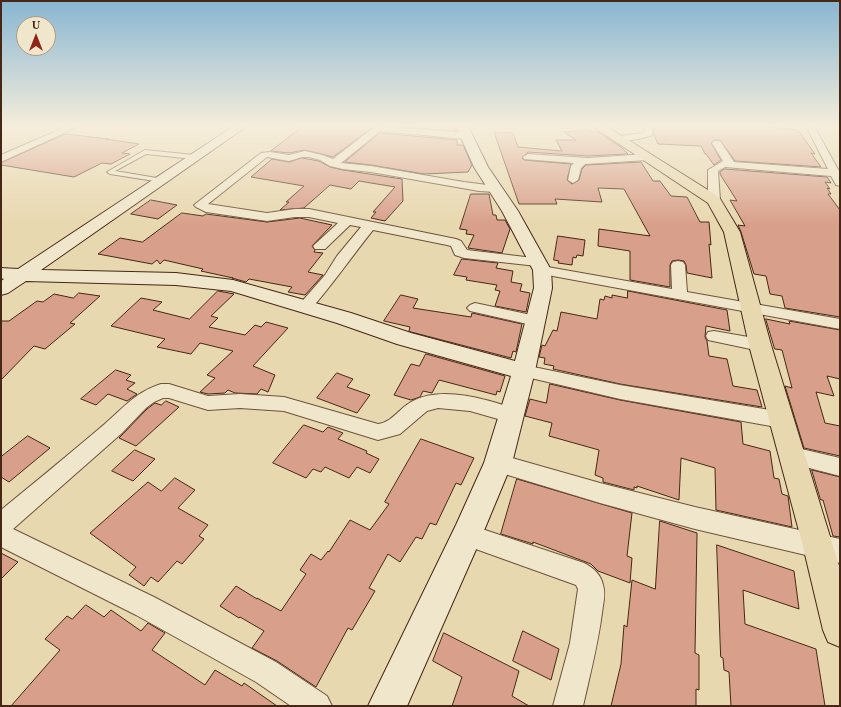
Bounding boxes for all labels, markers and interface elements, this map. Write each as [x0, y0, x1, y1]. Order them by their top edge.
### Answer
north arrow [16, 16, 56, 56]
text: U [32, 18, 40, 32]

